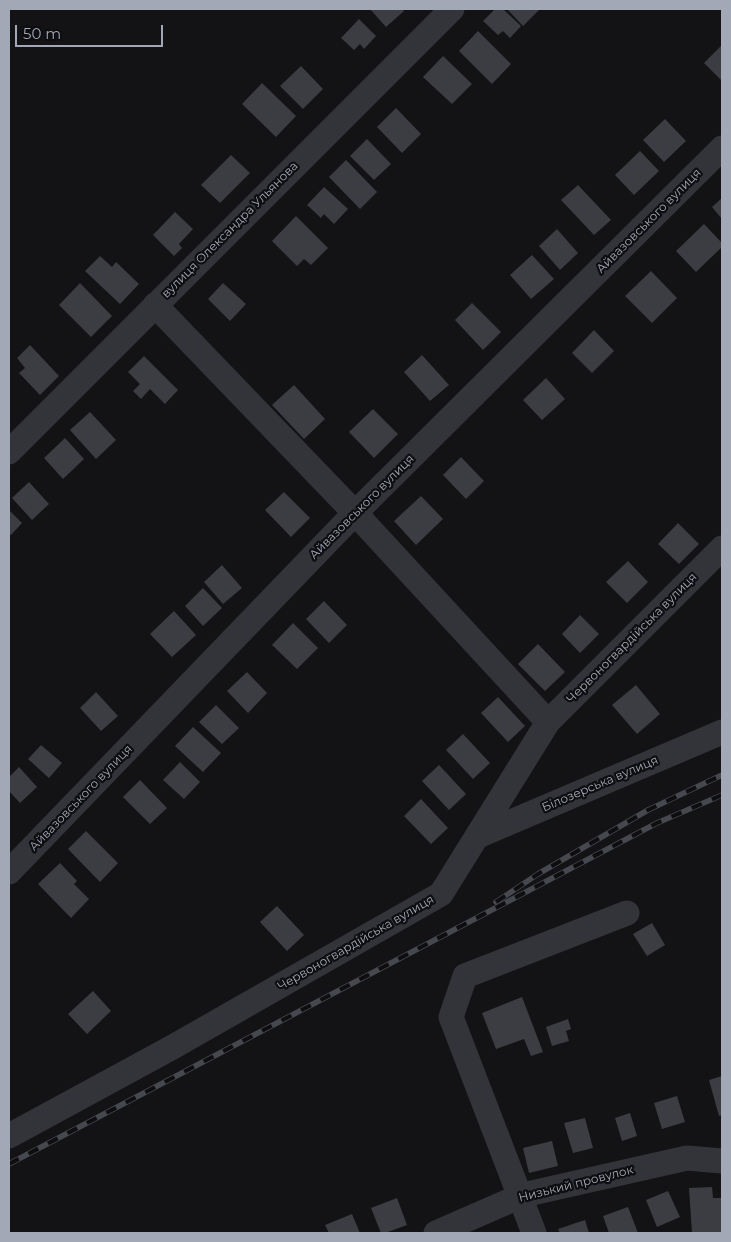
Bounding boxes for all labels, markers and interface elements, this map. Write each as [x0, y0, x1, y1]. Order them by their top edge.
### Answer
scale bar [18, 15, 165, 47]
text: 50 m [23, 24, 61, 43]
street label: вулиця Олександра Ульянова [159, 159, 301, 301]
street label: Айвазовського вулиця [594, 166, 704, 276]
street label: Айвазовського вулиця [307, 452, 417, 562]
street label: Червоногвардійська вулиця [564, 570, 700, 706]
street label: Айвазовського вулиця [27, 742, 135, 854]
street label: Білозерська вулиця [540, 753, 660, 815]
street label: Червоногвардійська вулиця [275, 892, 437, 994]
street label: Низький провулок [517, 1163, 635, 1205]

